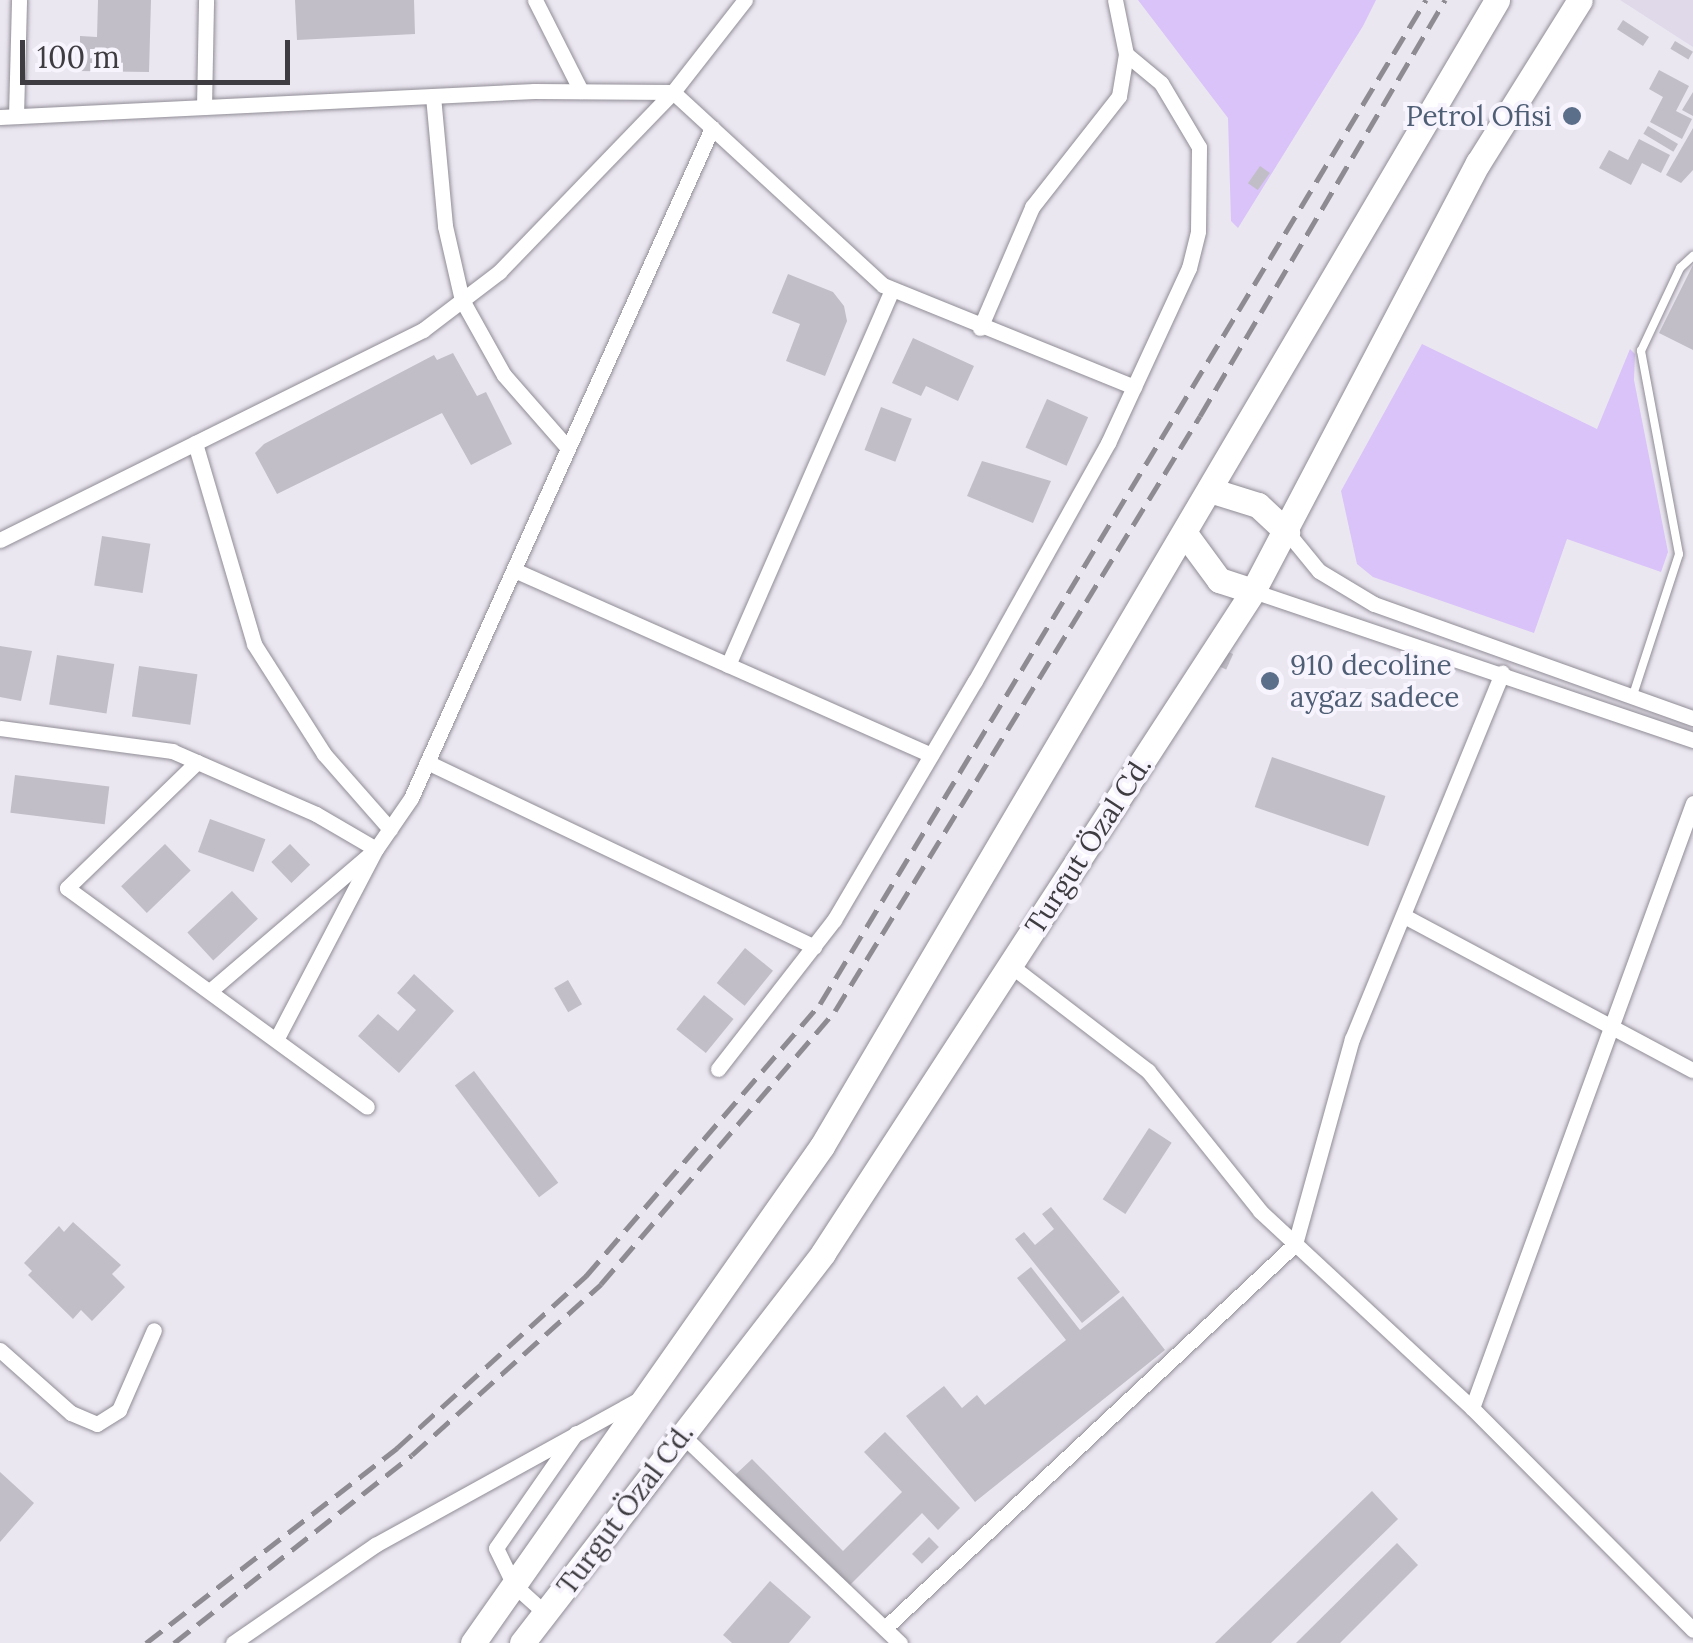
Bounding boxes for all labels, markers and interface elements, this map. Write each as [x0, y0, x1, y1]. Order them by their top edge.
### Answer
scale bar [25, 20, 295, 82]
text: 100 m [37, 38, 120, 76]
place label: Petrol Ofisi [1406, 99, 1552, 133]
marker: Petrol Ofisi [1561, 105, 1583, 127]
place label: 910 decoline aygaz sadece [1290, 648, 1459, 714]
marker: 910 decoline aygaz sadece [1259, 670, 1281, 692]
street label: Turgut Özal Cd. [1018, 750, 1158, 940]
street label: Turgut Özal Cd. [550, 1417, 700, 1601]

